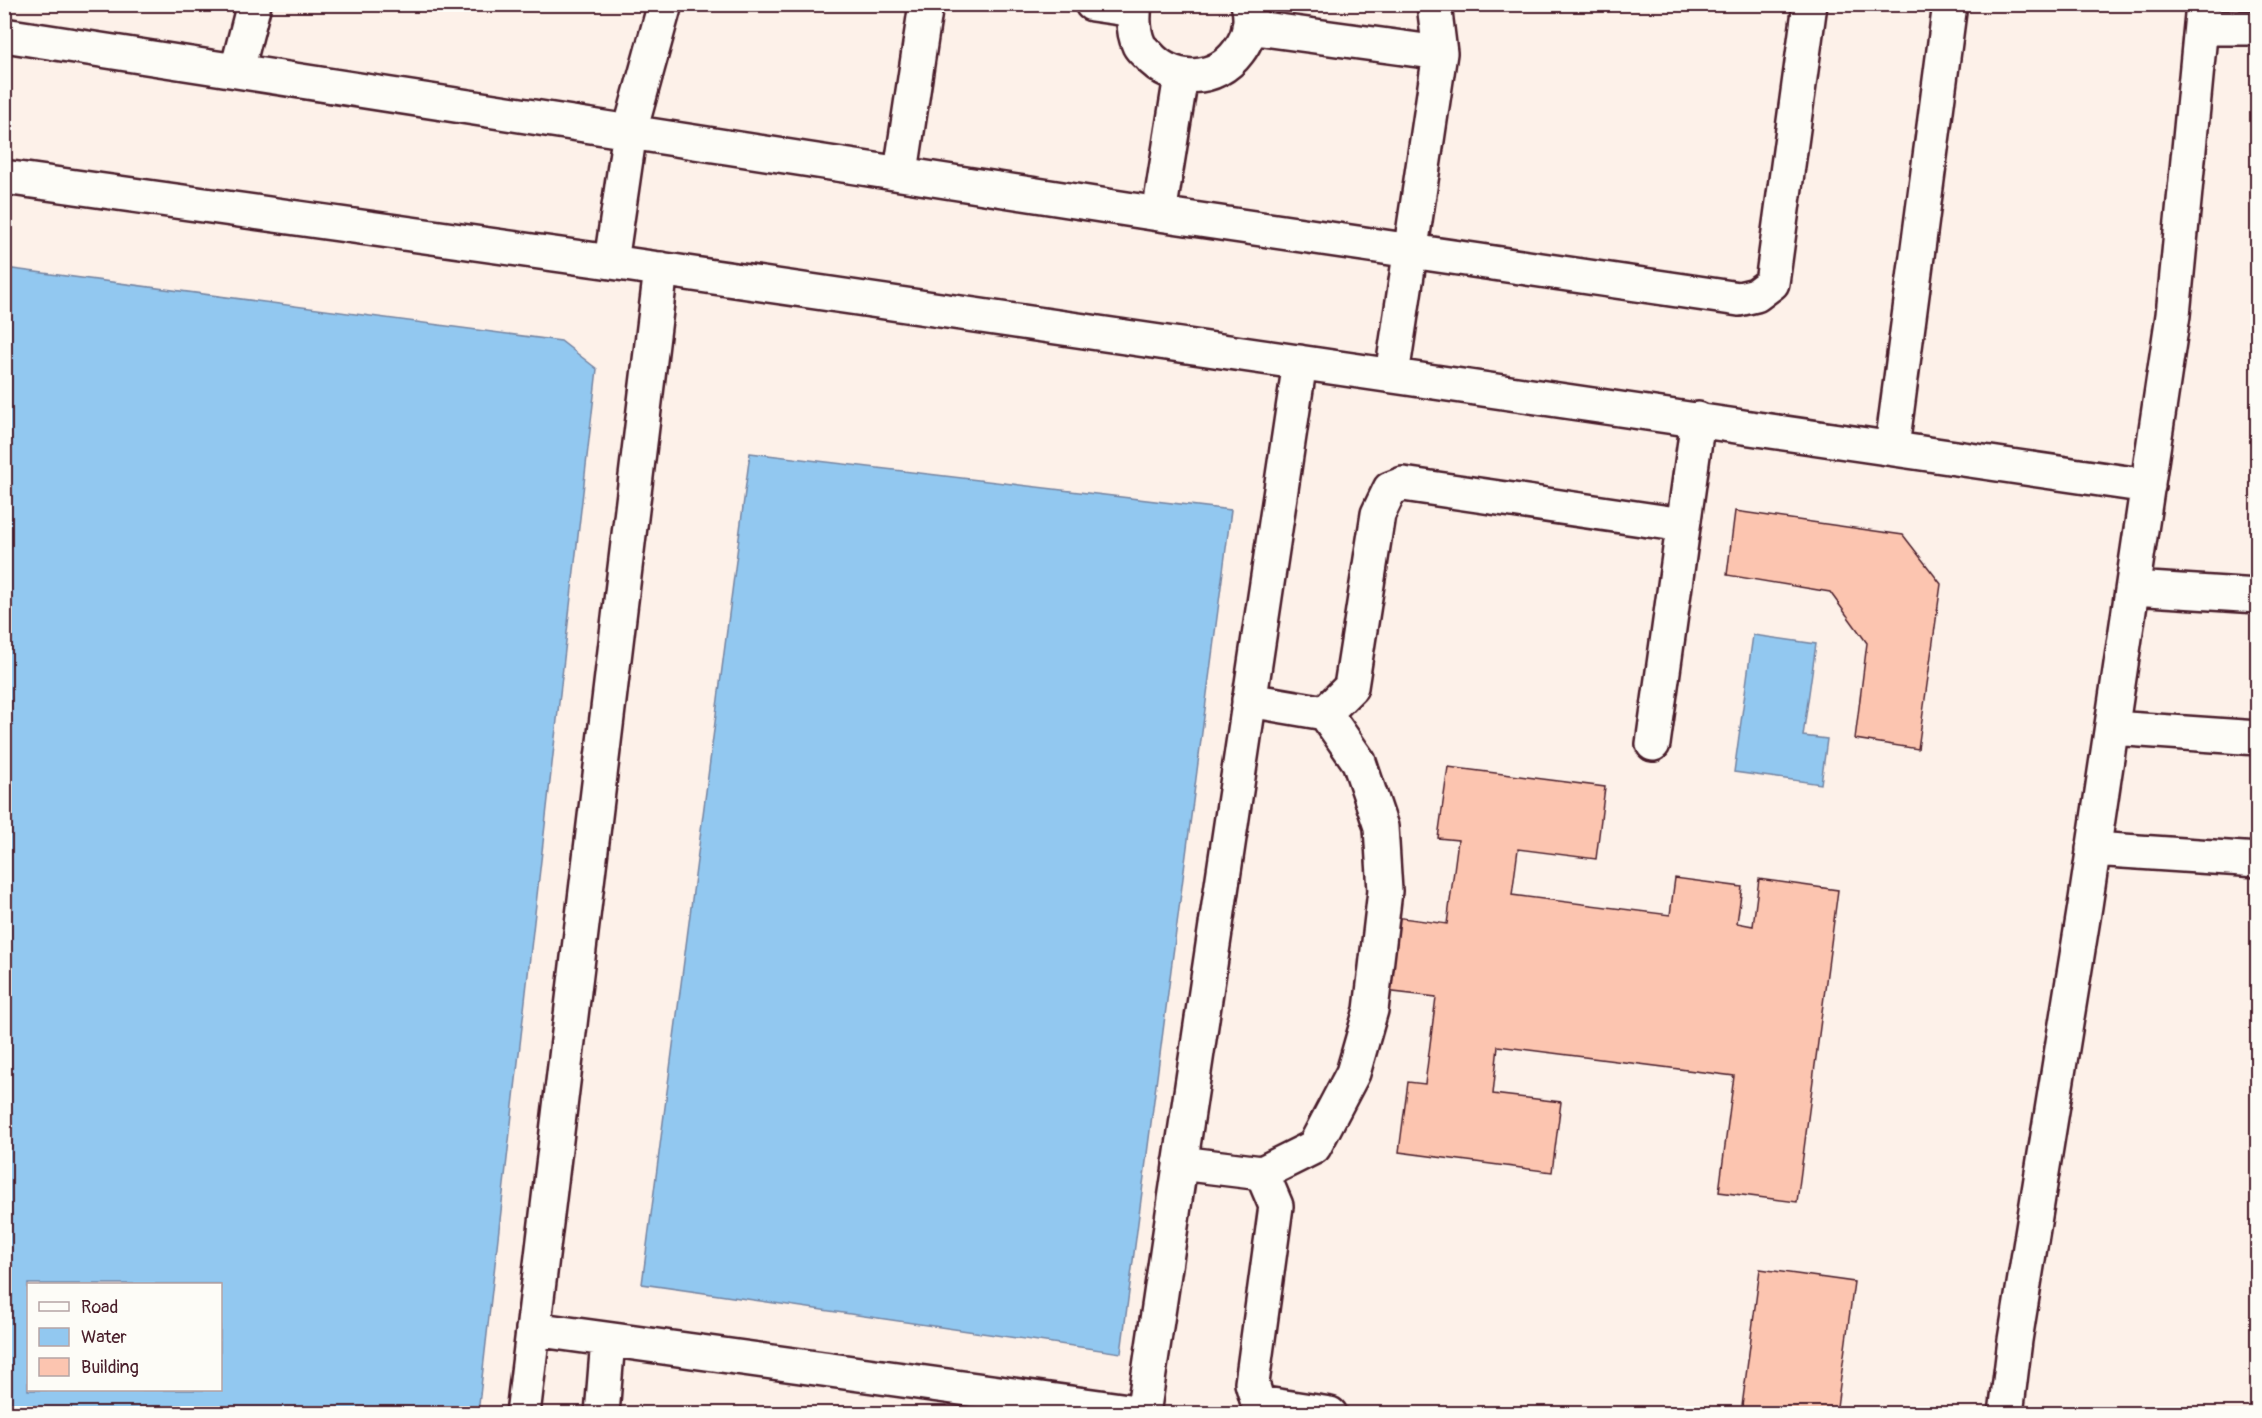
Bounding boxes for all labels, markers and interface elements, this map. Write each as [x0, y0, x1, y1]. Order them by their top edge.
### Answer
legend [27, 1283, 222, 1391]
text: Road [81, 1296, 118, 1319]
text: Water [81, 1326, 127, 1349]
text: Building [81, 1356, 139, 1379]

